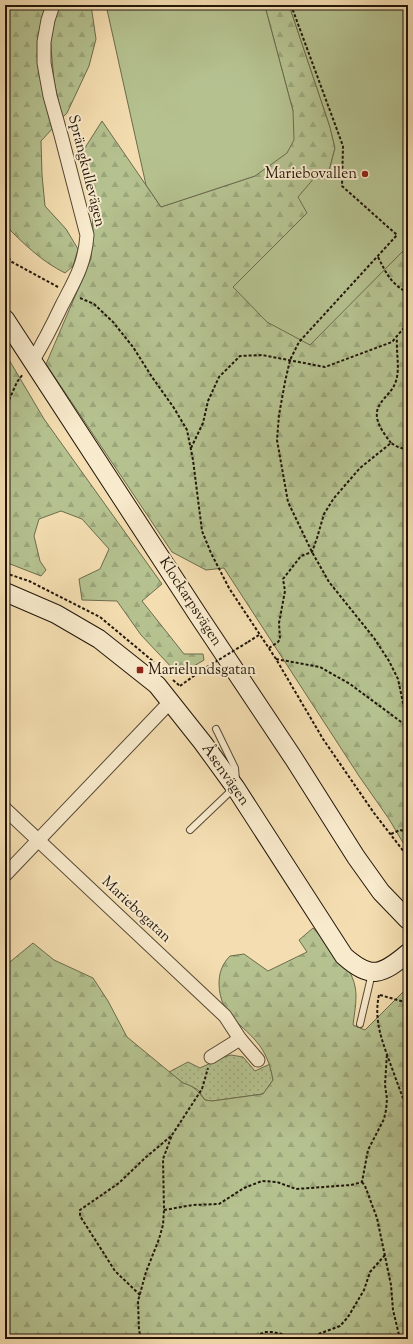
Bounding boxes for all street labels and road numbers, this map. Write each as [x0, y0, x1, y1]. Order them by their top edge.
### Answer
street label: Sprängkullevägen [62, 113, 110, 229]
street label: Klockarpsvägen [153, 553, 227, 651]
street label: Åsenvägen [196, 739, 255, 810]
street label: Mariebogatan [96, 872, 176, 948]

